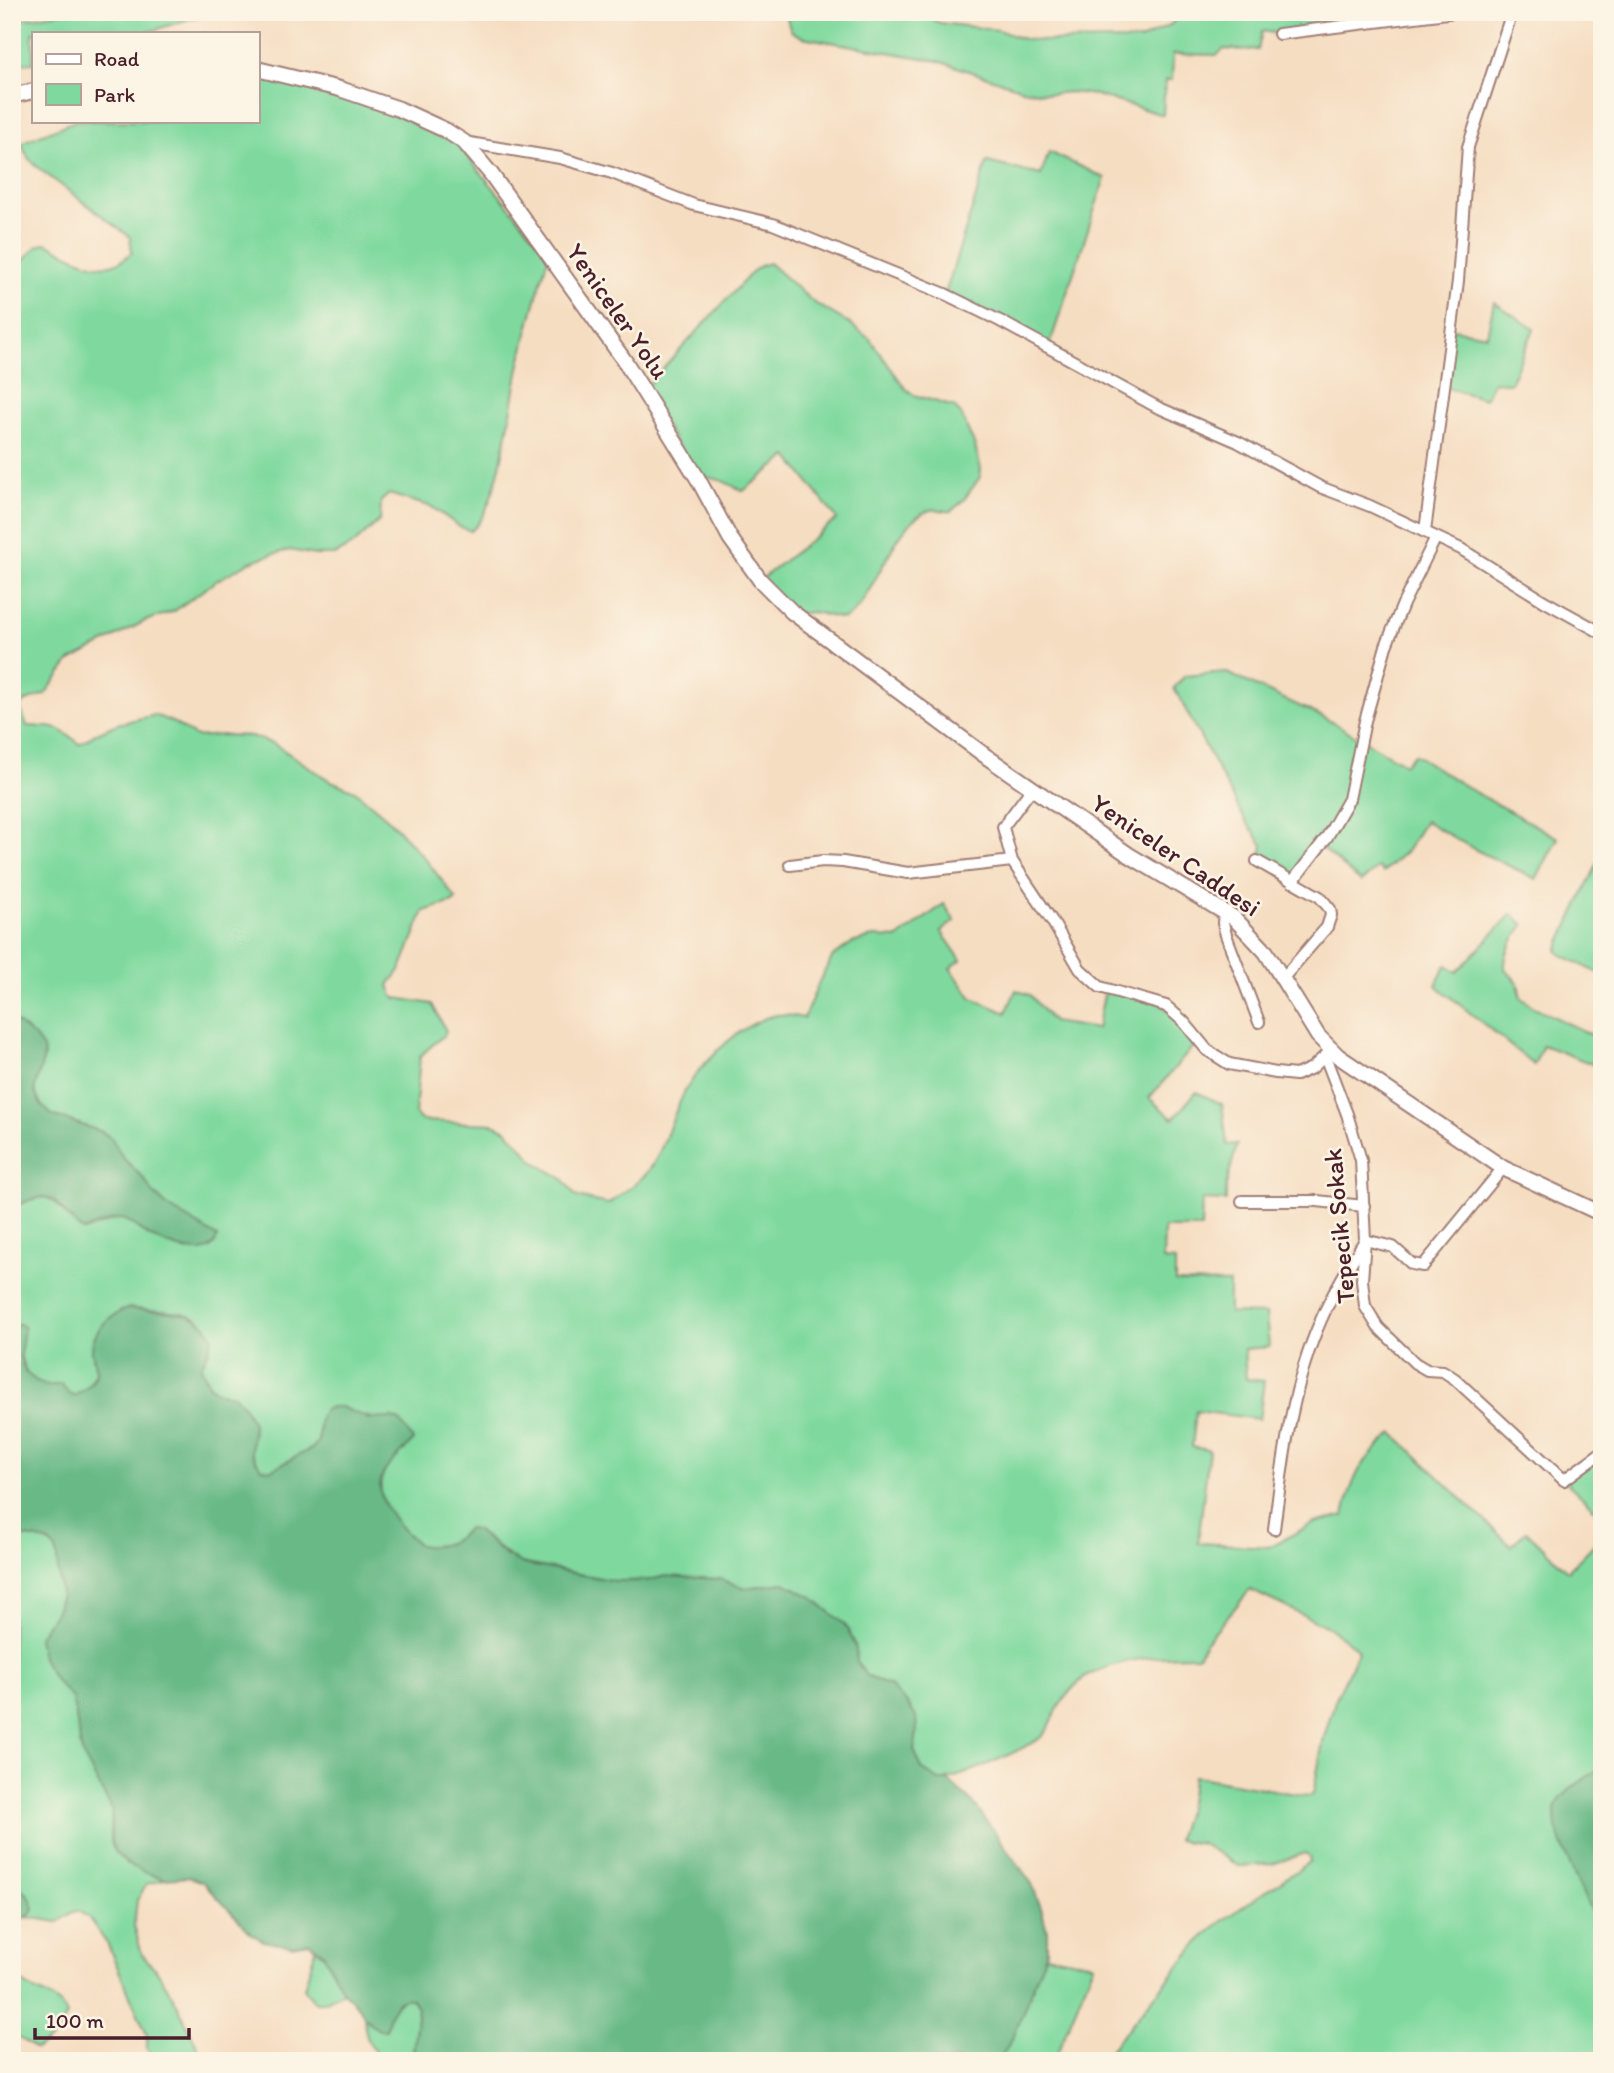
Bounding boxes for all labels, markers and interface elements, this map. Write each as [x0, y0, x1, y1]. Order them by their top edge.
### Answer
legend [32, 32, 259, 122]
text: Road [94, 46, 140, 71]
text: Park [94, 82, 136, 107]
street label: Yeniceler Yolu [559, 237, 677, 385]
street label: Yeniceler Caddesi [1085, 787, 1267, 923]
street label: Tepecik Sokak [1316, 1147, 1362, 1305]
scale bar [35, 1996, 189, 2040]
text: 100 m [46, 2008, 104, 2033]

